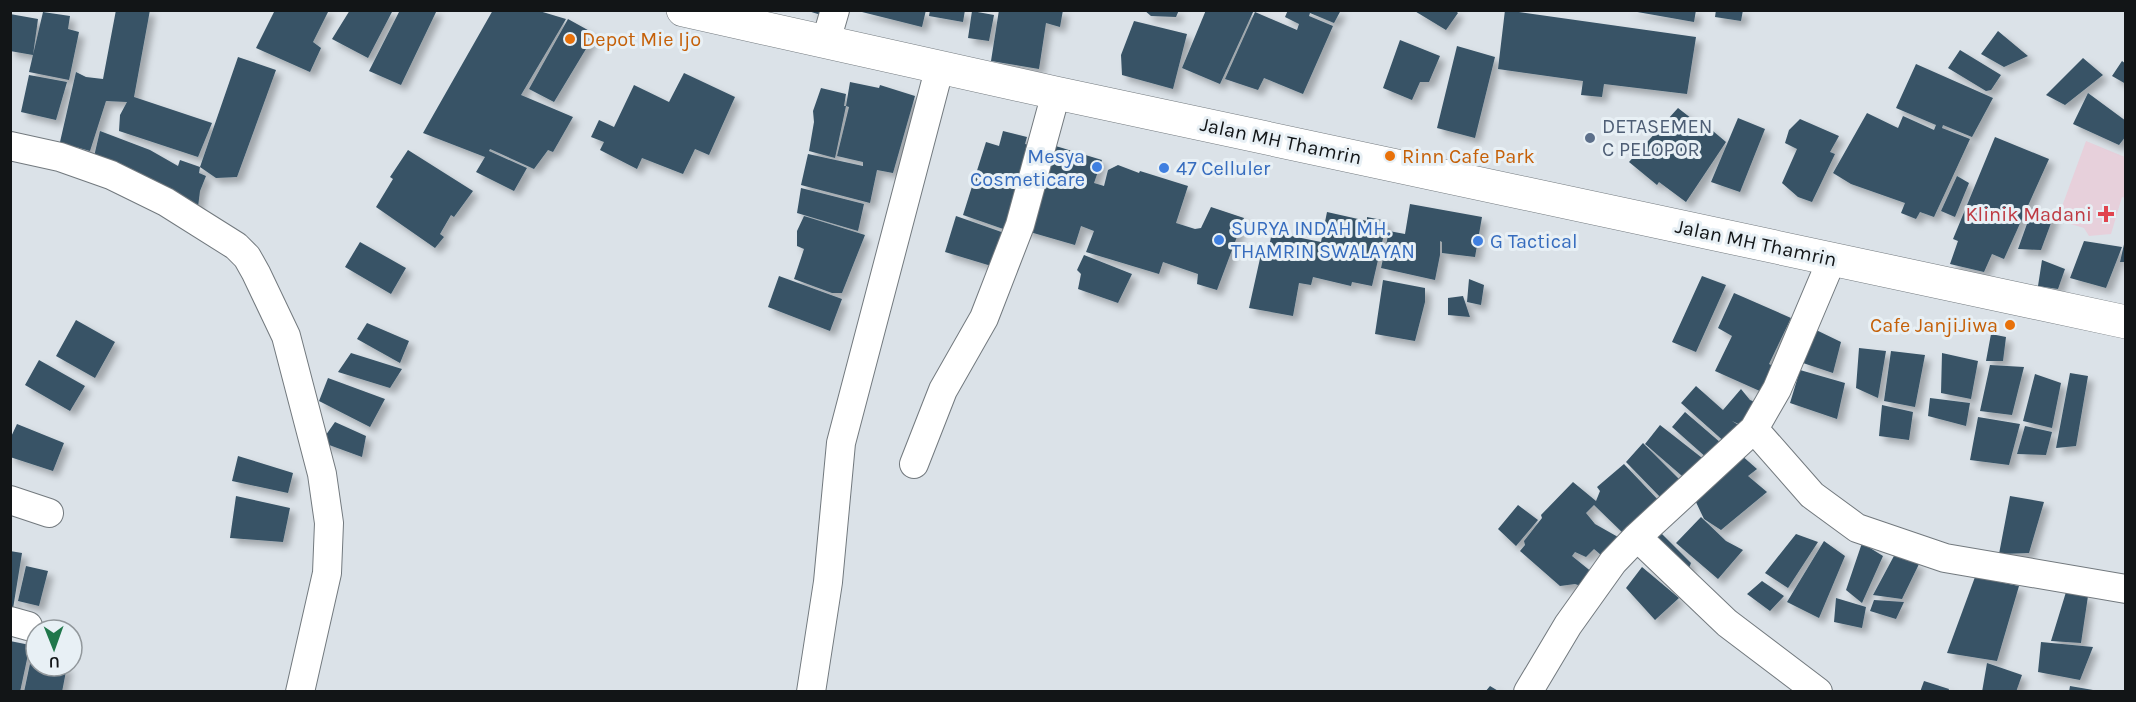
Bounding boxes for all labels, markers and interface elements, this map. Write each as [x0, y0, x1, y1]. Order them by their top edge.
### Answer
place label: Depot Mie Ijo [582, 28, 701, 51]
marker: Depot Mie Ijo [563, 32, 577, 46]
street label: Jalan MH Thamrin [1198, 113, 1364, 169]
place label: DETASEMEN C PELOPOR [1602, 115, 1712, 161]
marker: DETASEMEN C PELOPOR [1583, 131, 1597, 145]
place label: Mesya Cosmeticare [970, 145, 1085, 191]
place label: Rinn Cafe Park [1402, 145, 1535, 168]
marker: Rinn Cafe Park [1383, 149, 1397, 163]
place label: 47 Celluler [1176, 157, 1271, 180]
marker: Mesya Cosmeticare [1090, 160, 1104, 174]
marker: 47 Celluler [1157, 161, 1171, 175]
place label: Klinik Madani [1965, 203, 2092, 226]
marker: Klinik Madani [2097, 205, 2115, 223]
street label: Jalan MH Thamrin [1673, 215, 1839, 271]
place label: SURYA INDAH MH. THAMRIN SWALAYAN [1231, 217, 1415, 263]
place label: G Tactical [1490, 230, 1578, 253]
marker: SURYA INDAH MH. THAMRIN SWALAYAN [1212, 233, 1226, 247]
marker: G Tactical [1471, 234, 1485, 248]
place label: Cafe JanjiJiwa [1870, 314, 1998, 337]
marker: Cafe JanjiJiwa [2003, 318, 2017, 332]
north arrow [24, 618, 84, 678]
text: U [49, 653, 60, 672]

